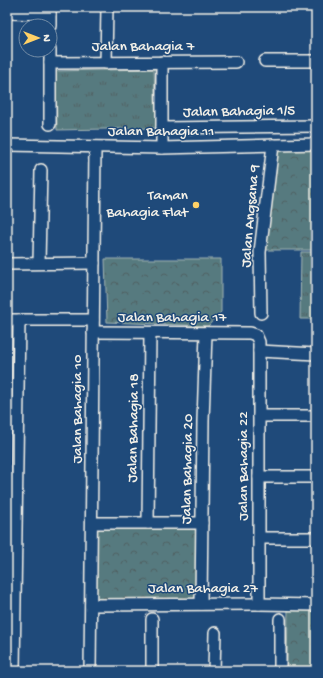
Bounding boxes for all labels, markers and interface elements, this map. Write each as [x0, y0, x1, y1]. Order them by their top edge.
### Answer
north arrow [18, 18, 58, 58]
text: N [40, 34, 52, 42]
street label: Jalan Bahagia 7 [92, 38, 195, 56]
street label: Jalan Bahagia 1/5 [183, 102, 295, 122]
street label: Jalan Bahagia 11 [108, 123, 214, 141]
street label: Jalan Angsana 9 [238, 163, 265, 268]
place label: Taman Bahagia Flat [106, 187, 190, 222]
marker: Taman Bahagia Flat [191, 200, 201, 210]
street label: Jalan Bahagia 17 [118, 309, 227, 327]
street label: Jalan Bahagia 10 [69, 354, 87, 464]
street label: Jalan Bahagia 18 [124, 373, 144, 483]
street label: Jalan Bahagia 22 [235, 411, 253, 521]
street label: Jalan Bahagia 20 [178, 413, 198, 524]
street label: Jalan Bahagia 27 [148, 580, 259, 598]

